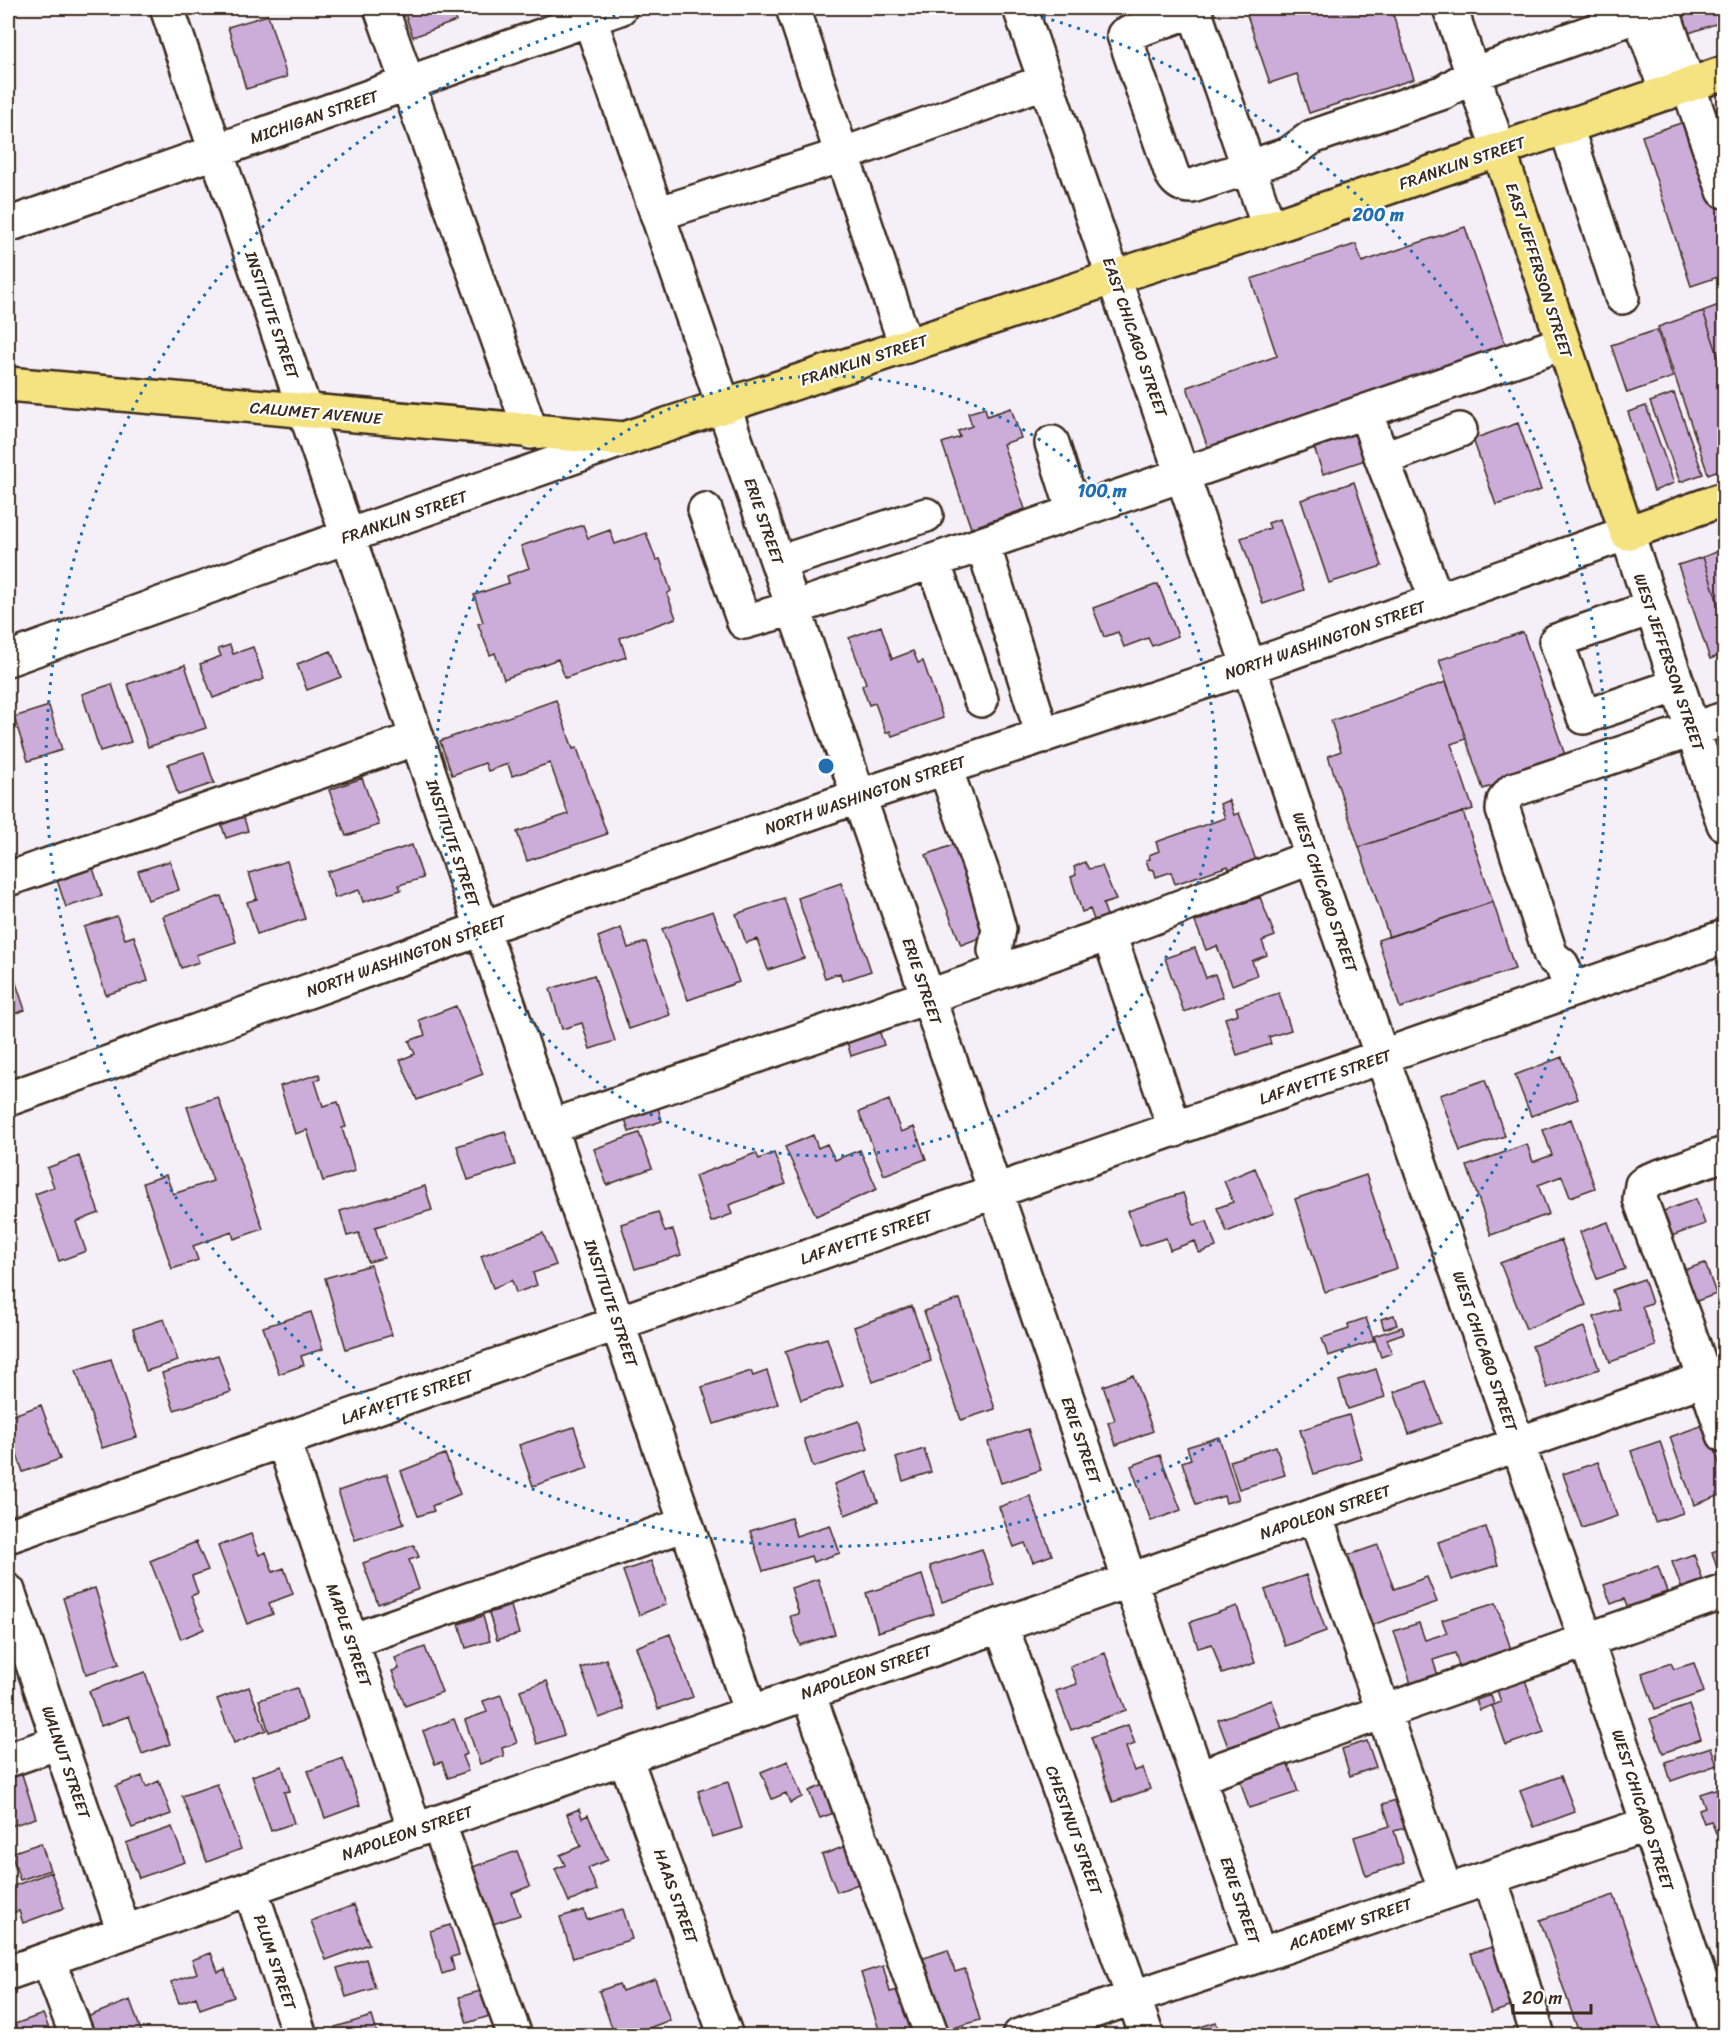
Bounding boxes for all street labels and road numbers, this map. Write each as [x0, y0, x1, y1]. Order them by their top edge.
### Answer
street label: MICHIGAN STREET [246, 81, 383, 153]
street label: FRANKLIN STREET [1395, 127, 1530, 198]
street label: EAST JEFFERSON STREET [1497, 179, 1581, 362]
street label: INSTITUTE STREET [236, 246, 308, 384]
street label: EAST CHICAGO STREET [1094, 253, 1176, 422]
street label: FRANKLIN STREET [797, 325, 932, 394]
street label: CALUMET AVENUE [249, 393, 384, 433]
street label: ERIE STREET [736, 473, 793, 570]
street label: FRANKLIN STREET [337, 481, 472, 552]
street label: WEST JEFFERSON STREET [1625, 569, 1713, 756]
street label: NORTH WASHINGTON STREET [1220, 592, 1431, 688]
street label: NORTH WASHINGTON STREET [760, 747, 971, 843]
street label: INSTITUTE STREET [417, 774, 489, 912]
street label: WEST CHICAGO STREET [1284, 808, 1367, 978]
street label: NORTH WASHINGTON STREET [302, 906, 511, 1006]
street label: ERIE STREET [894, 933, 951, 1030]
street label: LAFAYETTE STREET [1255, 1040, 1396, 1113]
street label: LAFAYETTE STREET [796, 1200, 937, 1273]
street label: INSTITUTE STREET [575, 1234, 647, 1372]
street label: WEST CHICAGO STREET [1444, 1267, 1527, 1437]
street label: LAFAYETTE STREET [337, 1360, 478, 1433]
street label: ERIE STREET [1053, 1392, 1110, 1489]
street label: NAPOLEON STREET [1255, 1475, 1396, 1548]
street label: MAPLE STREET [318, 1579, 381, 1692]
street label: NAPOLEON STREET [796, 1635, 937, 1708]
street label: WALNUT STREET [33, 1702, 99, 1824]
street label: WEST CHICAGO STREET [1603, 1726, 1683, 1896]
street label: CHESTNUT STREET [1037, 1761, 1111, 1900]
street label: NAPOLEON STREET [337, 1796, 478, 1869]
street label: HAAS STREET [645, 1844, 707, 1949]
street label: ERIE STREET [1212, 1852, 1269, 1949]
street label: ACADEMY STREET [1283, 1889, 1417, 1959]
street label: PLUM STREET [245, 1910, 305, 2015]

